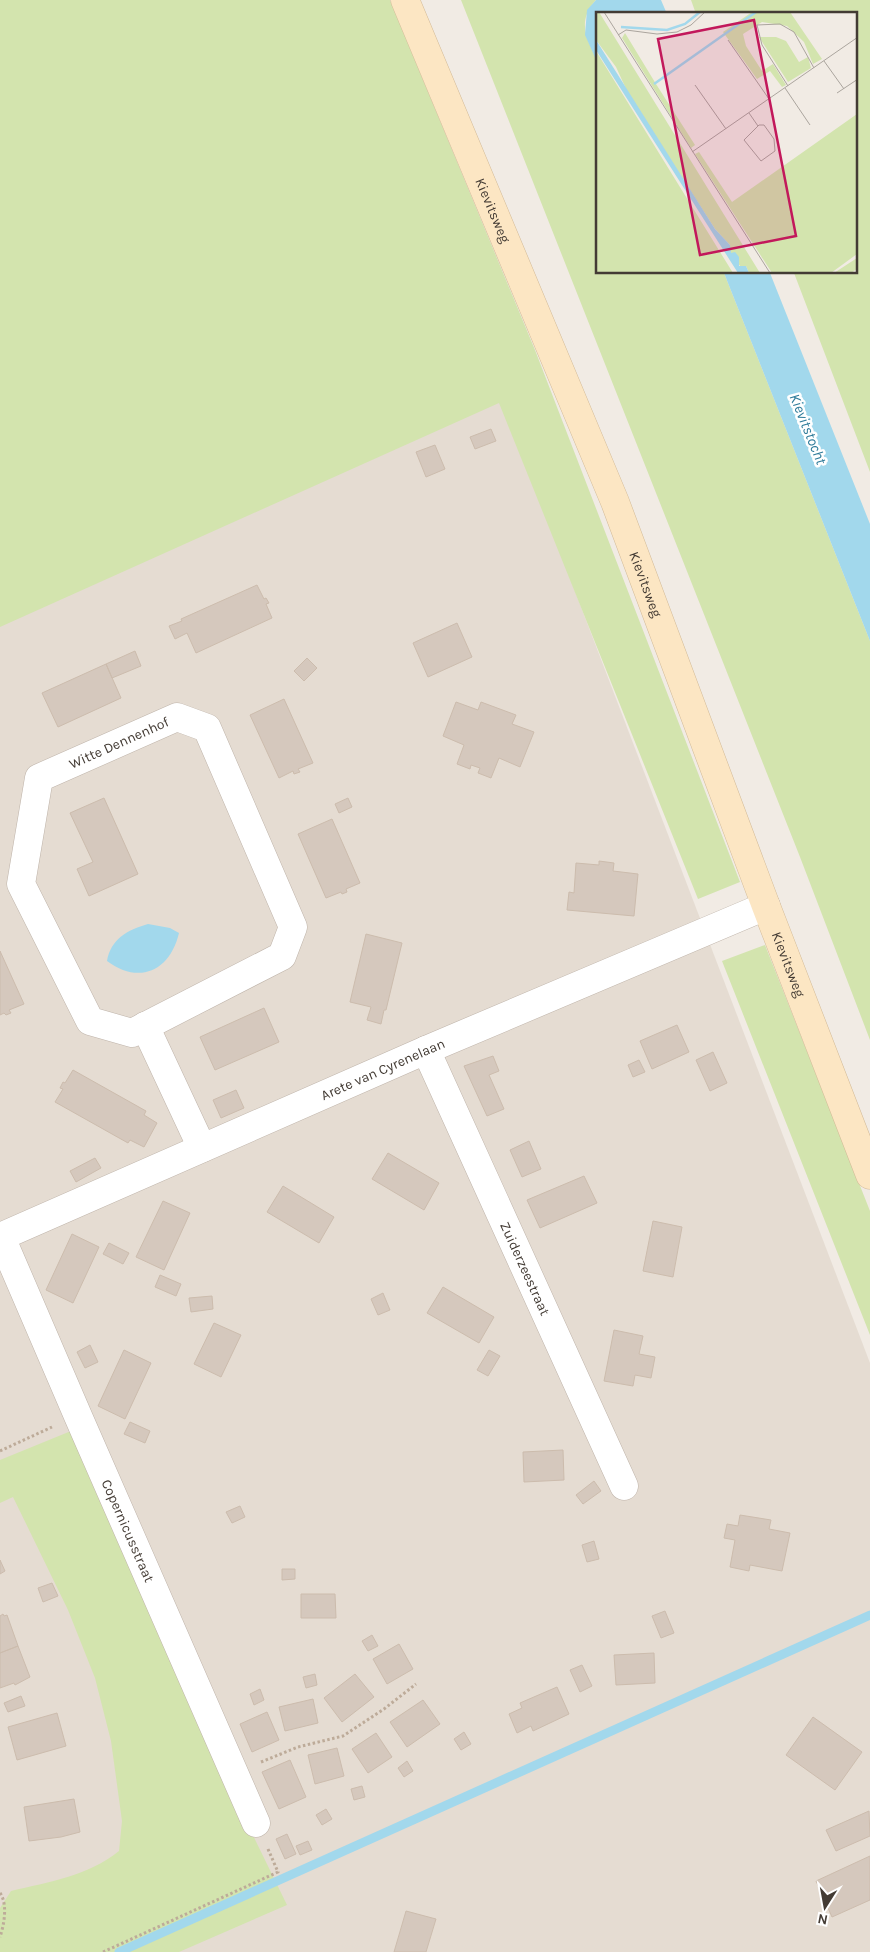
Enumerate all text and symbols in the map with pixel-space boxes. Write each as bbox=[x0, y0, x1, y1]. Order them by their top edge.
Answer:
inset map bbox=[596, 12, 858, 274]
street label: Kievitsweg bbox=[472, 175, 514, 246]
water label: Kievitstocht bbox=[786, 391, 831, 468]
street label: Kievitsweg bbox=[626, 549, 666, 620]
street label: Witte Dennenhof bbox=[66, 713, 172, 773]
street label: Kievitsweg bbox=[768, 929, 809, 1000]
street label: Arete van Cyrenelaan bbox=[318, 1035, 447, 1104]
street label: Zuiderzeestraat bbox=[497, 1219, 554, 1318]
street label: Copernicusstraat bbox=[98, 1476, 158, 1585]
north arrow bbox=[800, 1882, 850, 1932]
text: N bbox=[816, 1910, 829, 1929]

